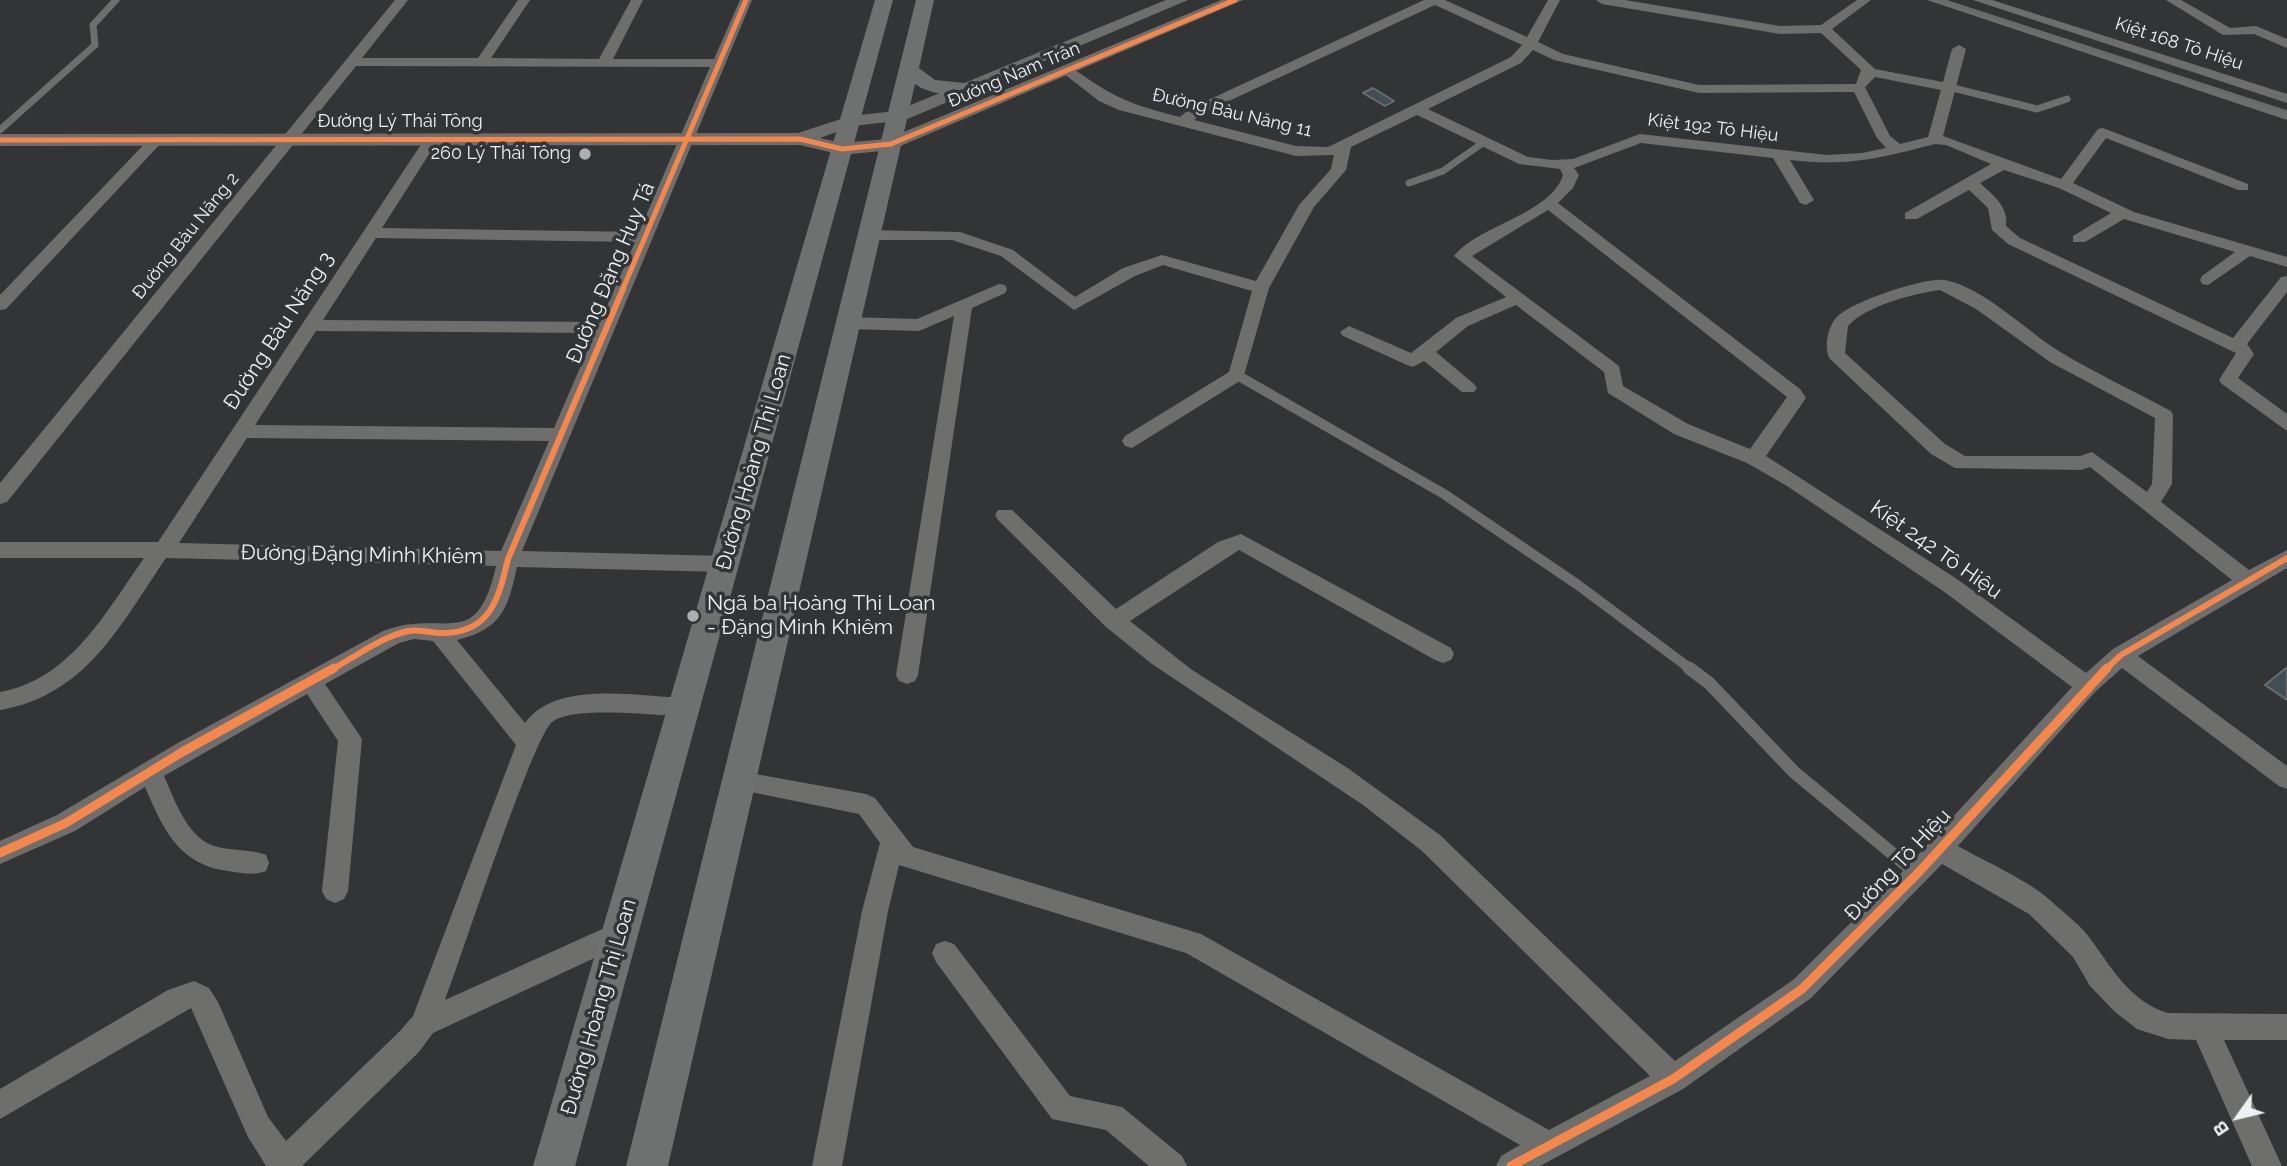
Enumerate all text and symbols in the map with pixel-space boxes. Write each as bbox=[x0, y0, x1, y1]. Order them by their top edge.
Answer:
street label: Kiệt 168 Tô Hiệu bbox=[2112, 13, 2246, 75]
street label: Đường Nam Trân bbox=[945, 37, 1083, 113]
street label: Đường Bàu Năng 11 bbox=[1150, 84, 1314, 142]
street label: Kiệt 192 Tô Hiệu bbox=[1646, 109, 1780, 147]
street label: Đường Lý Thái Tông bbox=[317, 111, 483, 133]
place label: 260 Lý Thái Tông bbox=[431, 143, 571, 165]
marker: 260 Lý Thái Tông bbox=[577, 146, 593, 162]
street label: Đường Bàu Năng 2 bbox=[128, 168, 244, 304]
street label: Đường Đặng Huy Tá bbox=[561, 179, 661, 367]
street label: Đường Bàu Năng 3 bbox=[219, 247, 339, 415]
street label: Đường Hoàng Thị Loan bbox=[711, 351, 797, 573]
street label: Kiệt 242 Tô Hiệu bbox=[1865, 495, 2007, 605]
street label: Đường Đặng Minh Khiêm bbox=[240, 540, 484, 570]
place label: Ngã ba Hoàng Thị Loan - Đặng Minh Khiêm bbox=[707, 591, 936, 641]
marker: Ngã ba Hoàng Thị Loan - Đặng Minh Khiêm bbox=[685, 608, 701, 624]
street label: Đường Tô Hiệu bbox=[1840, 804, 1956, 926]
street label: Đường Hoàng Thị Loan bbox=[556, 896, 642, 1118]
north arrow bbox=[2203, 1082, 2273, 1152]
text: B bbox=[2208, 1117, 2233, 1140]

